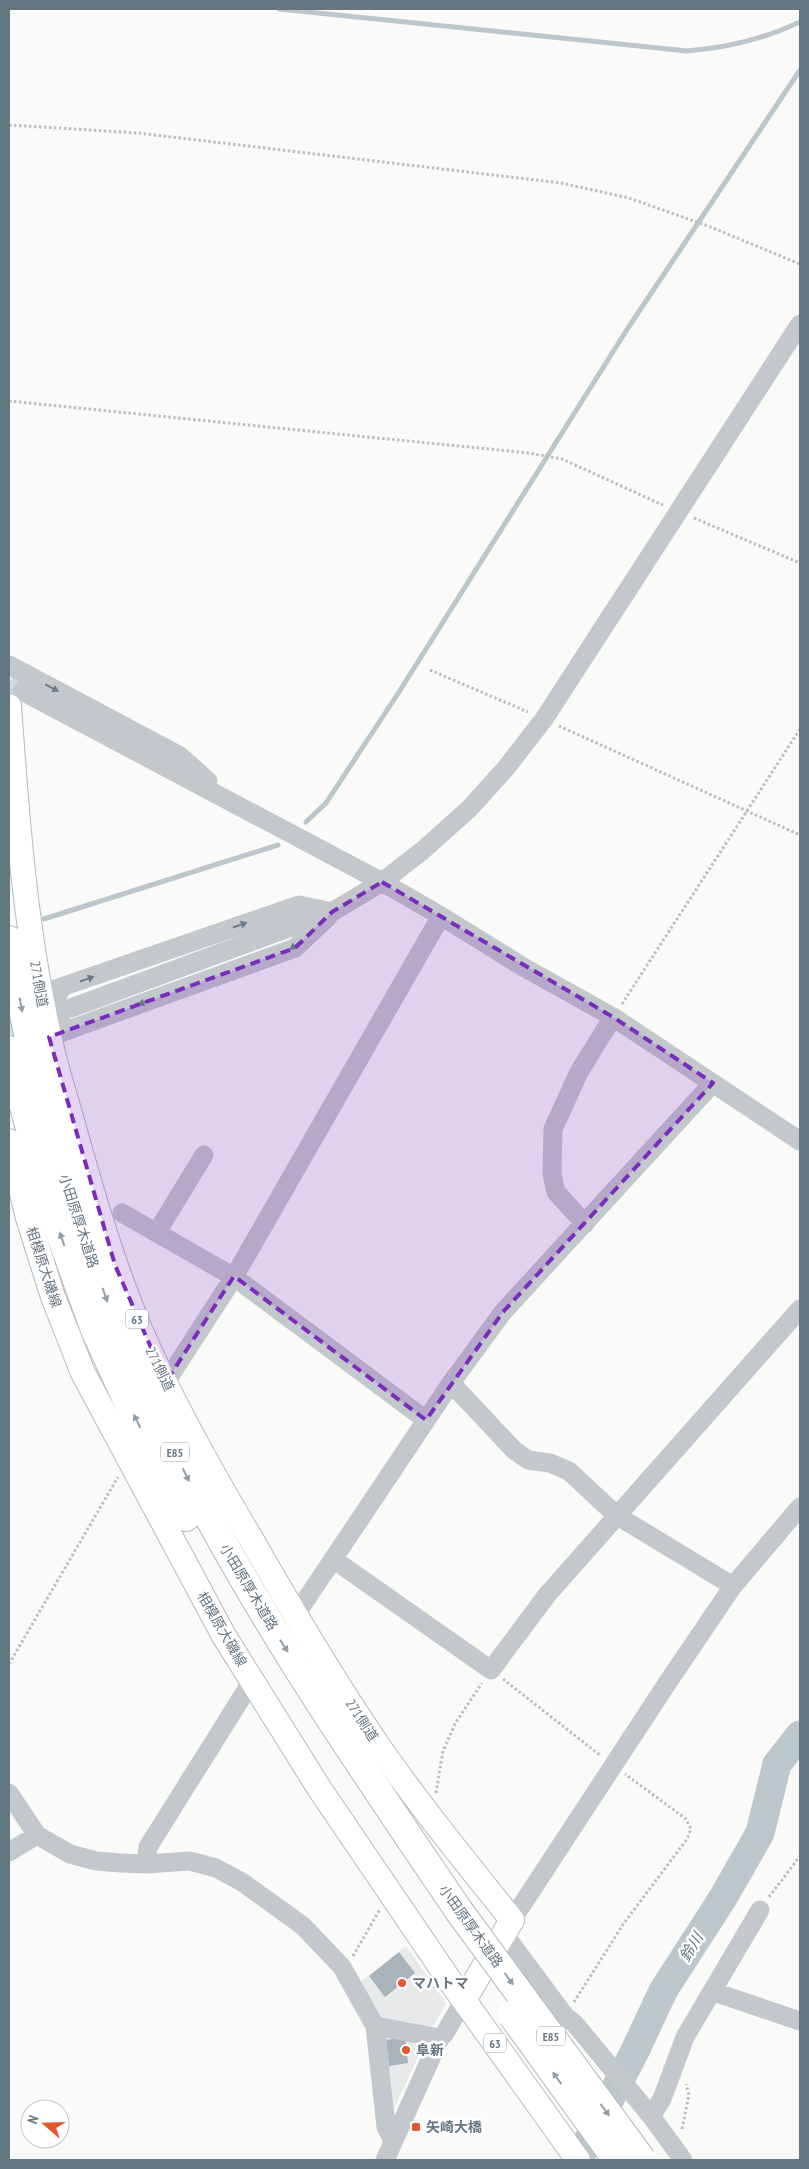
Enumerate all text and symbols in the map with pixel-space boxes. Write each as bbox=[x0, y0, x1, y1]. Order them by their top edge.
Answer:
one-way arrow bbox=[45, 684, 59, 692]
one-way arrow bbox=[233, 921, 248, 928]
one-way arrow bbox=[289, 940, 303, 950]
street label: 271側道 bbox=[26, 959, 52, 1009]
one-way arrow bbox=[80, 975, 95, 983]
one-way arrow bbox=[18, 997, 26, 1013]
one-way arrow bbox=[137, 999, 152, 1006]
street label: 小田原厚木道路 bbox=[55, 1172, 103, 1270]
street label: 相模原大磯線 bbox=[22, 1224, 66, 1310]
one-way arrow bbox=[58, 1231, 66, 1246]
one-way arrow bbox=[101, 1288, 109, 1303]
road number: 63 bbox=[126, 1310, 148, 1328]
street label: 271側道 bbox=[142, 1344, 178, 1394]
one-way arrow bbox=[133, 1414, 141, 1429]
road number: E85 bbox=[161, 1442, 189, 1461]
one-way arrow bbox=[182, 1468, 190, 1482]
street label: 小田原厚木道路 bbox=[216, 1540, 282, 1634]
street label: 相模原大磯線 bbox=[193, 1588, 251, 1670]
one-way arrow bbox=[279, 1639, 289, 1653]
street label: 271側道 bbox=[342, 1695, 382, 1745]
street label: 小田原厚木道路 bbox=[435, 1881, 507, 1971]
water label: 鈴川 bbox=[675, 1928, 708, 1965]
one-way arrow bbox=[504, 1972, 514, 1986]
place label: マハトマ bbox=[412, 1974, 468, 1992]
marker: マハトマ bbox=[396, 1977, 408, 1989]
road number: E85 bbox=[537, 2026, 565, 2045]
road number: 63 bbox=[484, 2034, 506, 2052]
place label: 阜新 bbox=[416, 2041, 444, 2059]
marker: 阜新 bbox=[400, 2044, 412, 2056]
one-way arrow bbox=[552, 2071, 562, 2085]
north arrow bbox=[20, 2099, 70, 2149]
one-way arrow bbox=[600, 2103, 610, 2117]
text: N bbox=[23, 2113, 43, 2126]
place label: 矢崎大橋 bbox=[426, 2118, 482, 2136]
marker: 矢崎大橋 bbox=[410, 2121, 422, 2133]

